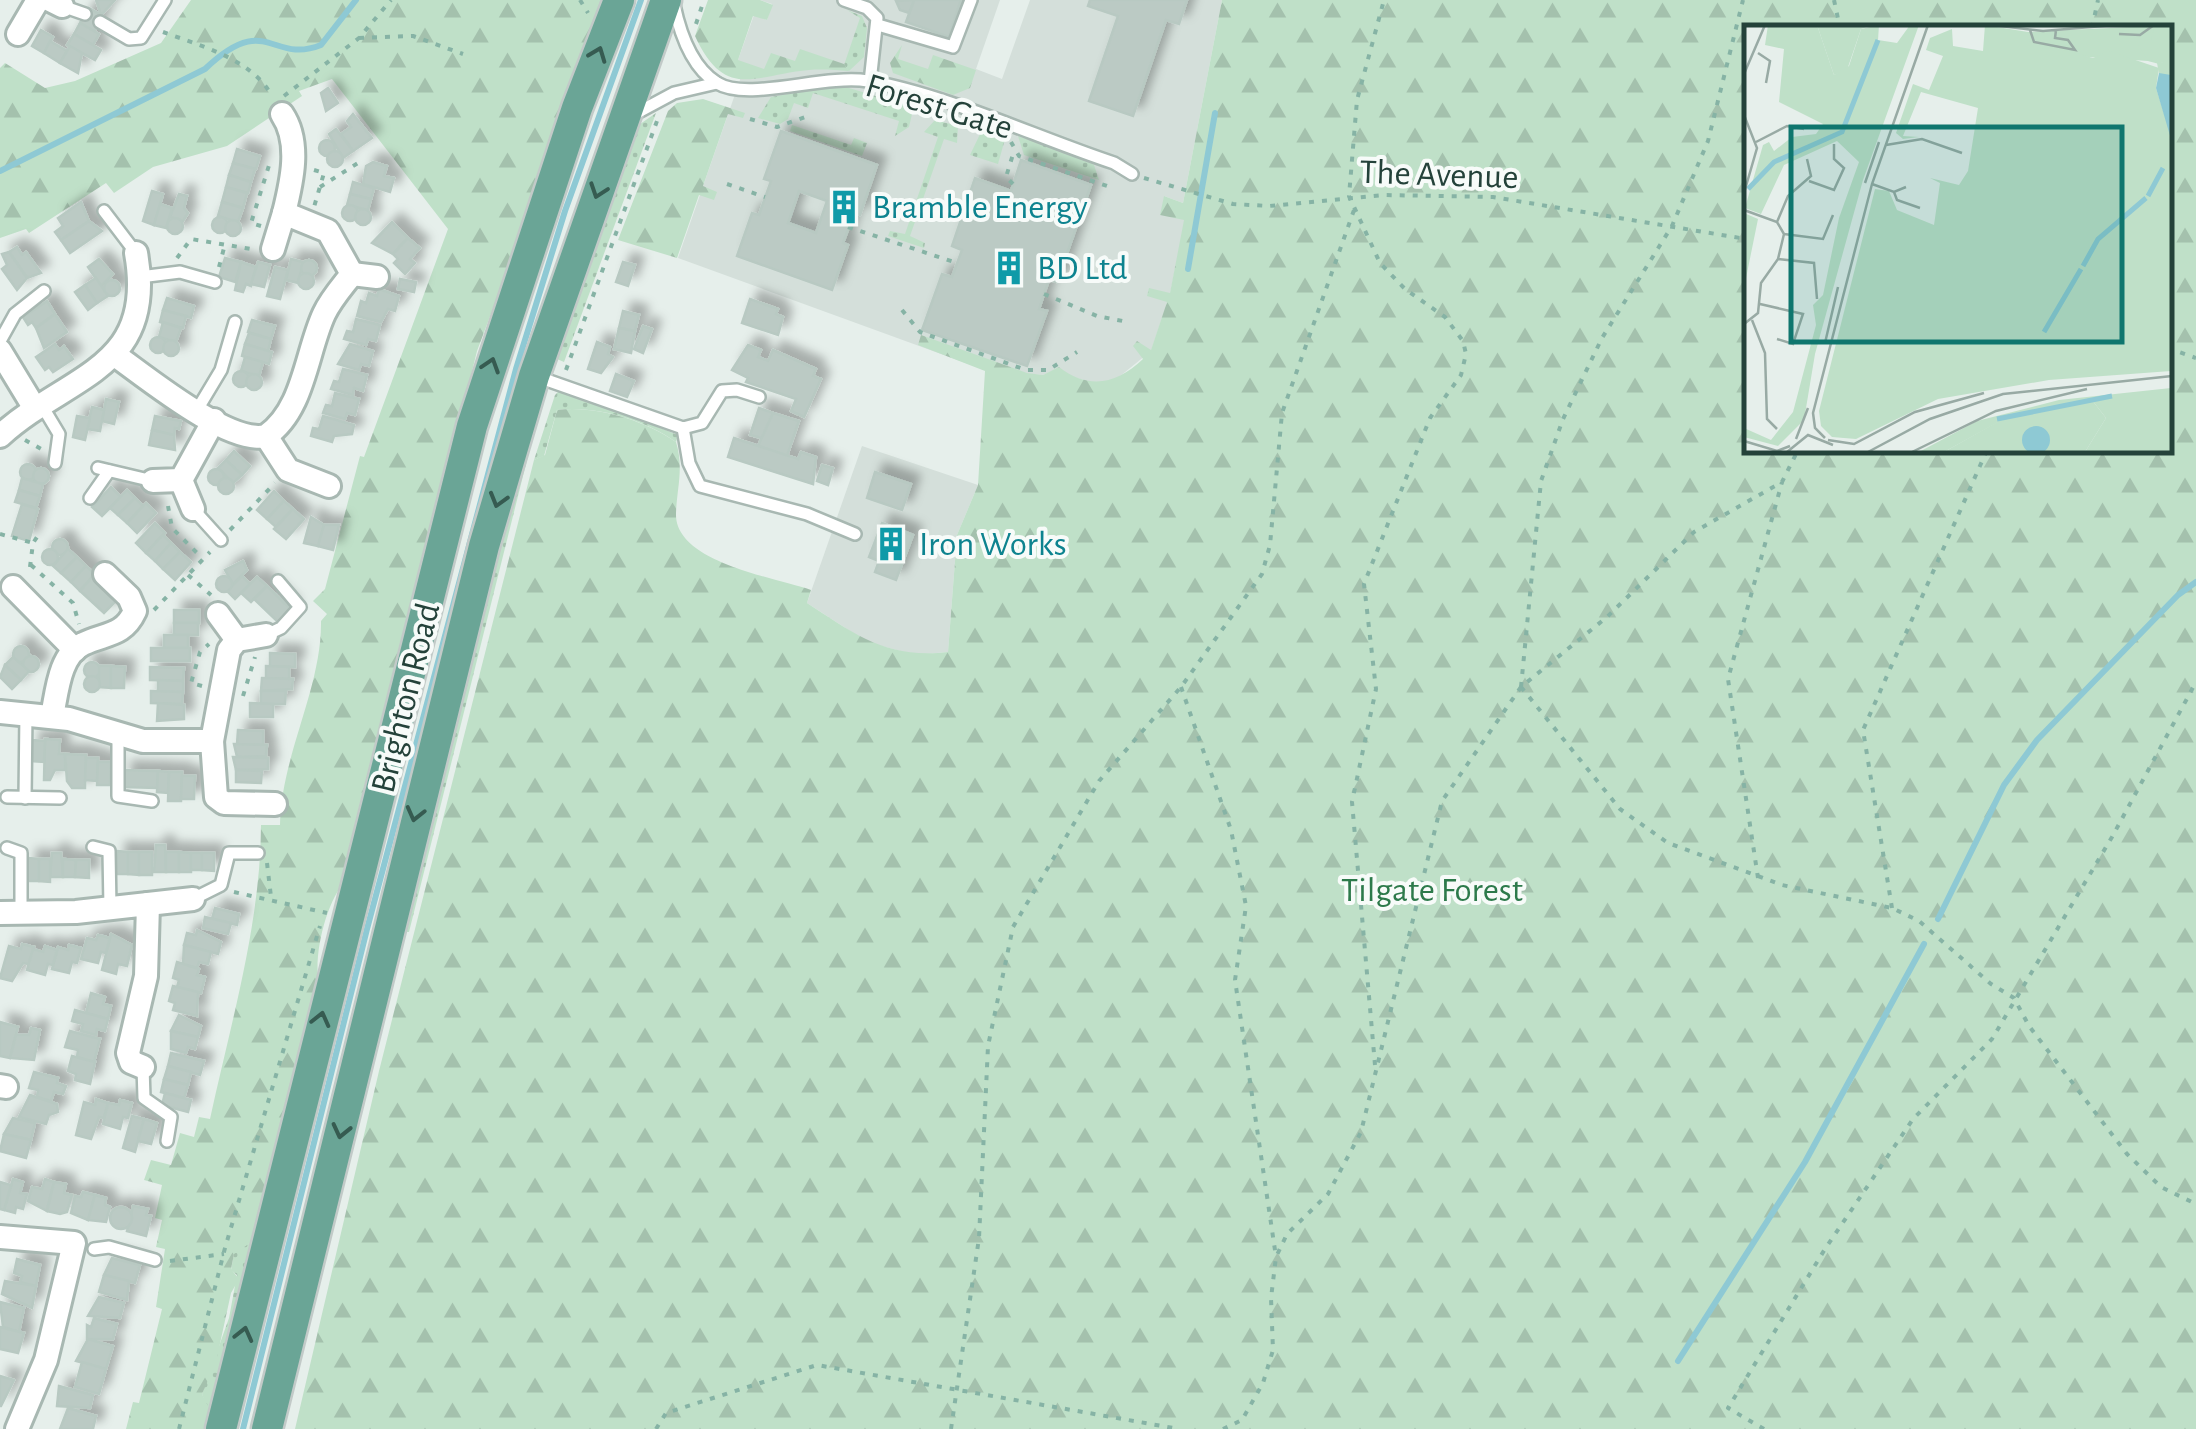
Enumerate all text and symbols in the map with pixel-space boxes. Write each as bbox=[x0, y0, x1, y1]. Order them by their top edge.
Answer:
inset map bbox=[1744, 25, 2171, 452]
one-way arrow bbox=[586, 47, 607, 64]
street label: Forest Gate bbox=[861, 68, 1017, 146]
street label: The Avenue bbox=[1359, 155, 1519, 195]
one-way arrow bbox=[590, 182, 610, 199]
building icon: Bramble Energy bbox=[825, 188, 863, 226]
place label: Bramble Energy bbox=[872, 190, 1088, 225]
building icon: BD Ltd bbox=[990, 249, 1028, 287]
place label: BD Ltd bbox=[1037, 251, 1128, 286]
one-way arrow bbox=[479, 358, 500, 375]
one-way arrow bbox=[489, 491, 510, 508]
building icon: Iron Works bbox=[872, 525, 910, 563]
place label: Iron Works bbox=[919, 527, 1067, 562]
street label: Brighton Road bbox=[366, 599, 446, 797]
one-way arrow bbox=[406, 805, 427, 822]
park label: Tilgate Forest bbox=[1341, 873, 1523, 908]
one-way arrow bbox=[310, 1011, 331, 1028]
one-way arrow bbox=[332, 1122, 353, 1139]
one-way arrow bbox=[232, 1326, 253, 1343]

